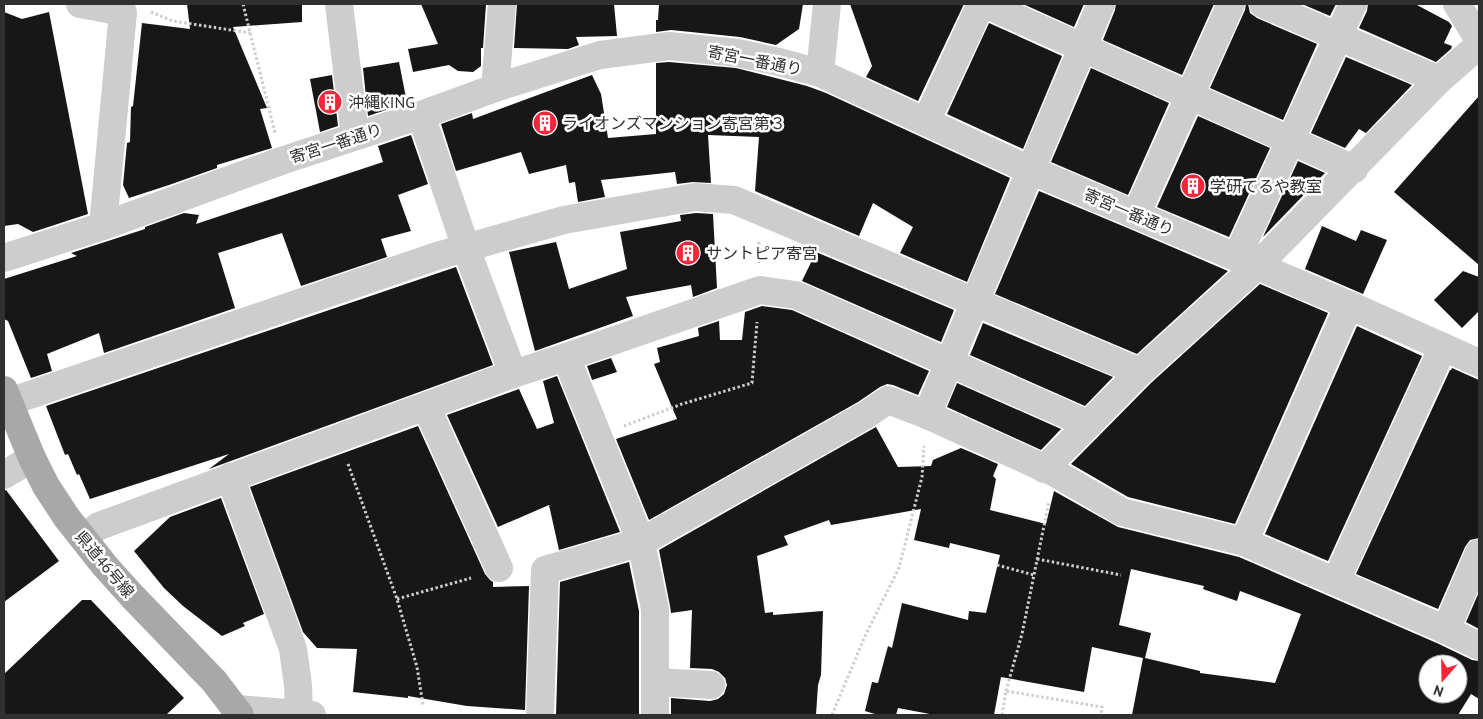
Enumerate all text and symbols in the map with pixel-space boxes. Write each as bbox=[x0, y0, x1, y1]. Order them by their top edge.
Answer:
street label: 寄宮一番通り bbox=[706, 41, 804, 79]
building icon: 沖縄KING bbox=[317, 89, 343, 115]
place label: 沖縄KING bbox=[348, 92, 415, 112]
building icon: ライオンズマンション寄宮第３ bbox=[532, 110, 558, 136]
place label: ライオンズマンション寄宮第３ bbox=[562, 113, 786, 133]
street label: 寄宮一番通り bbox=[287, 119, 385, 167]
building icon: 学研てるや教室 bbox=[1180, 173, 1206, 199]
place label: 学研てるや教室 bbox=[1210, 176, 1322, 196]
street label: 寄宮一番通り bbox=[1081, 184, 1177, 240]
building icon: サントピア寄宮 bbox=[675, 240, 701, 266]
place label: サントピア寄宮 bbox=[706, 243, 818, 263]
street label: 県道46号線 bbox=[71, 526, 139, 602]
north arrow bbox=[1418, 654, 1468, 704]
text: N bbox=[1431, 681, 1446, 701]

